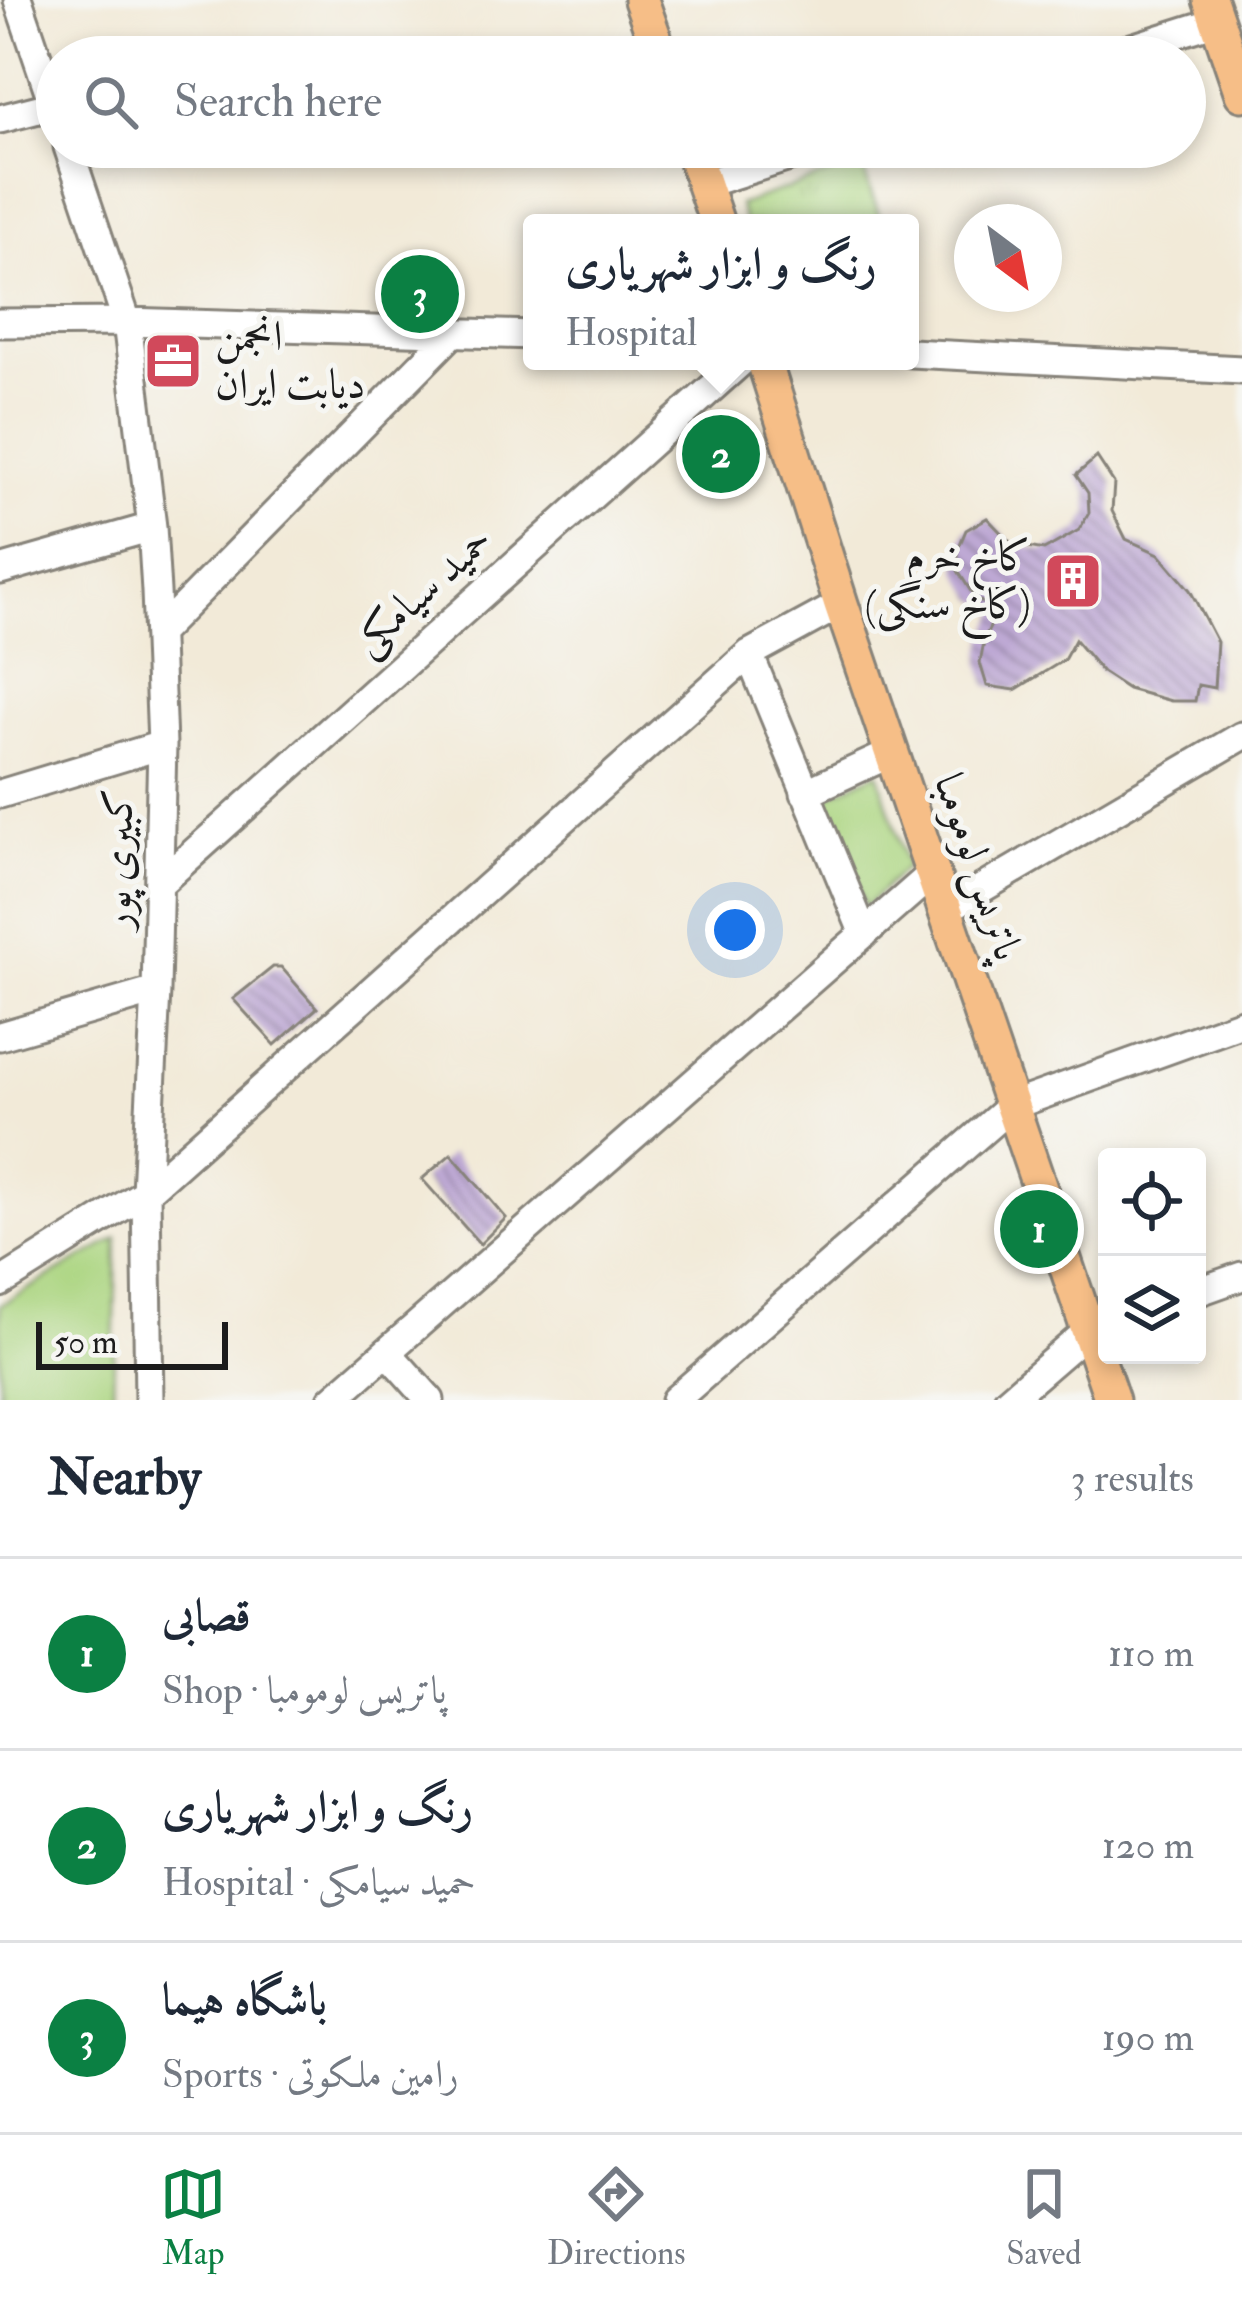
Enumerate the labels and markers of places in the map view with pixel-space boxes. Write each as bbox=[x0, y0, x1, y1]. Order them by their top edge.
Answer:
pin: 3 bbox=[381, 249, 459, 339]
place label: انجمن دیابت ایران bbox=[215, 311, 365, 411]
office icon: انجمن دیابت ایران bbox=[142, 330, 204, 392]
pin: 2 bbox=[682, 409, 760, 499]
place label: کاخ خرم (کاخ سنگی) bbox=[865, 531, 1031, 640]
building icon: کاخ خرم (کاخ سنگی) bbox=[1042, 550, 1104, 612]
pin: 1 bbox=[1000, 1184, 1078, 1274]

